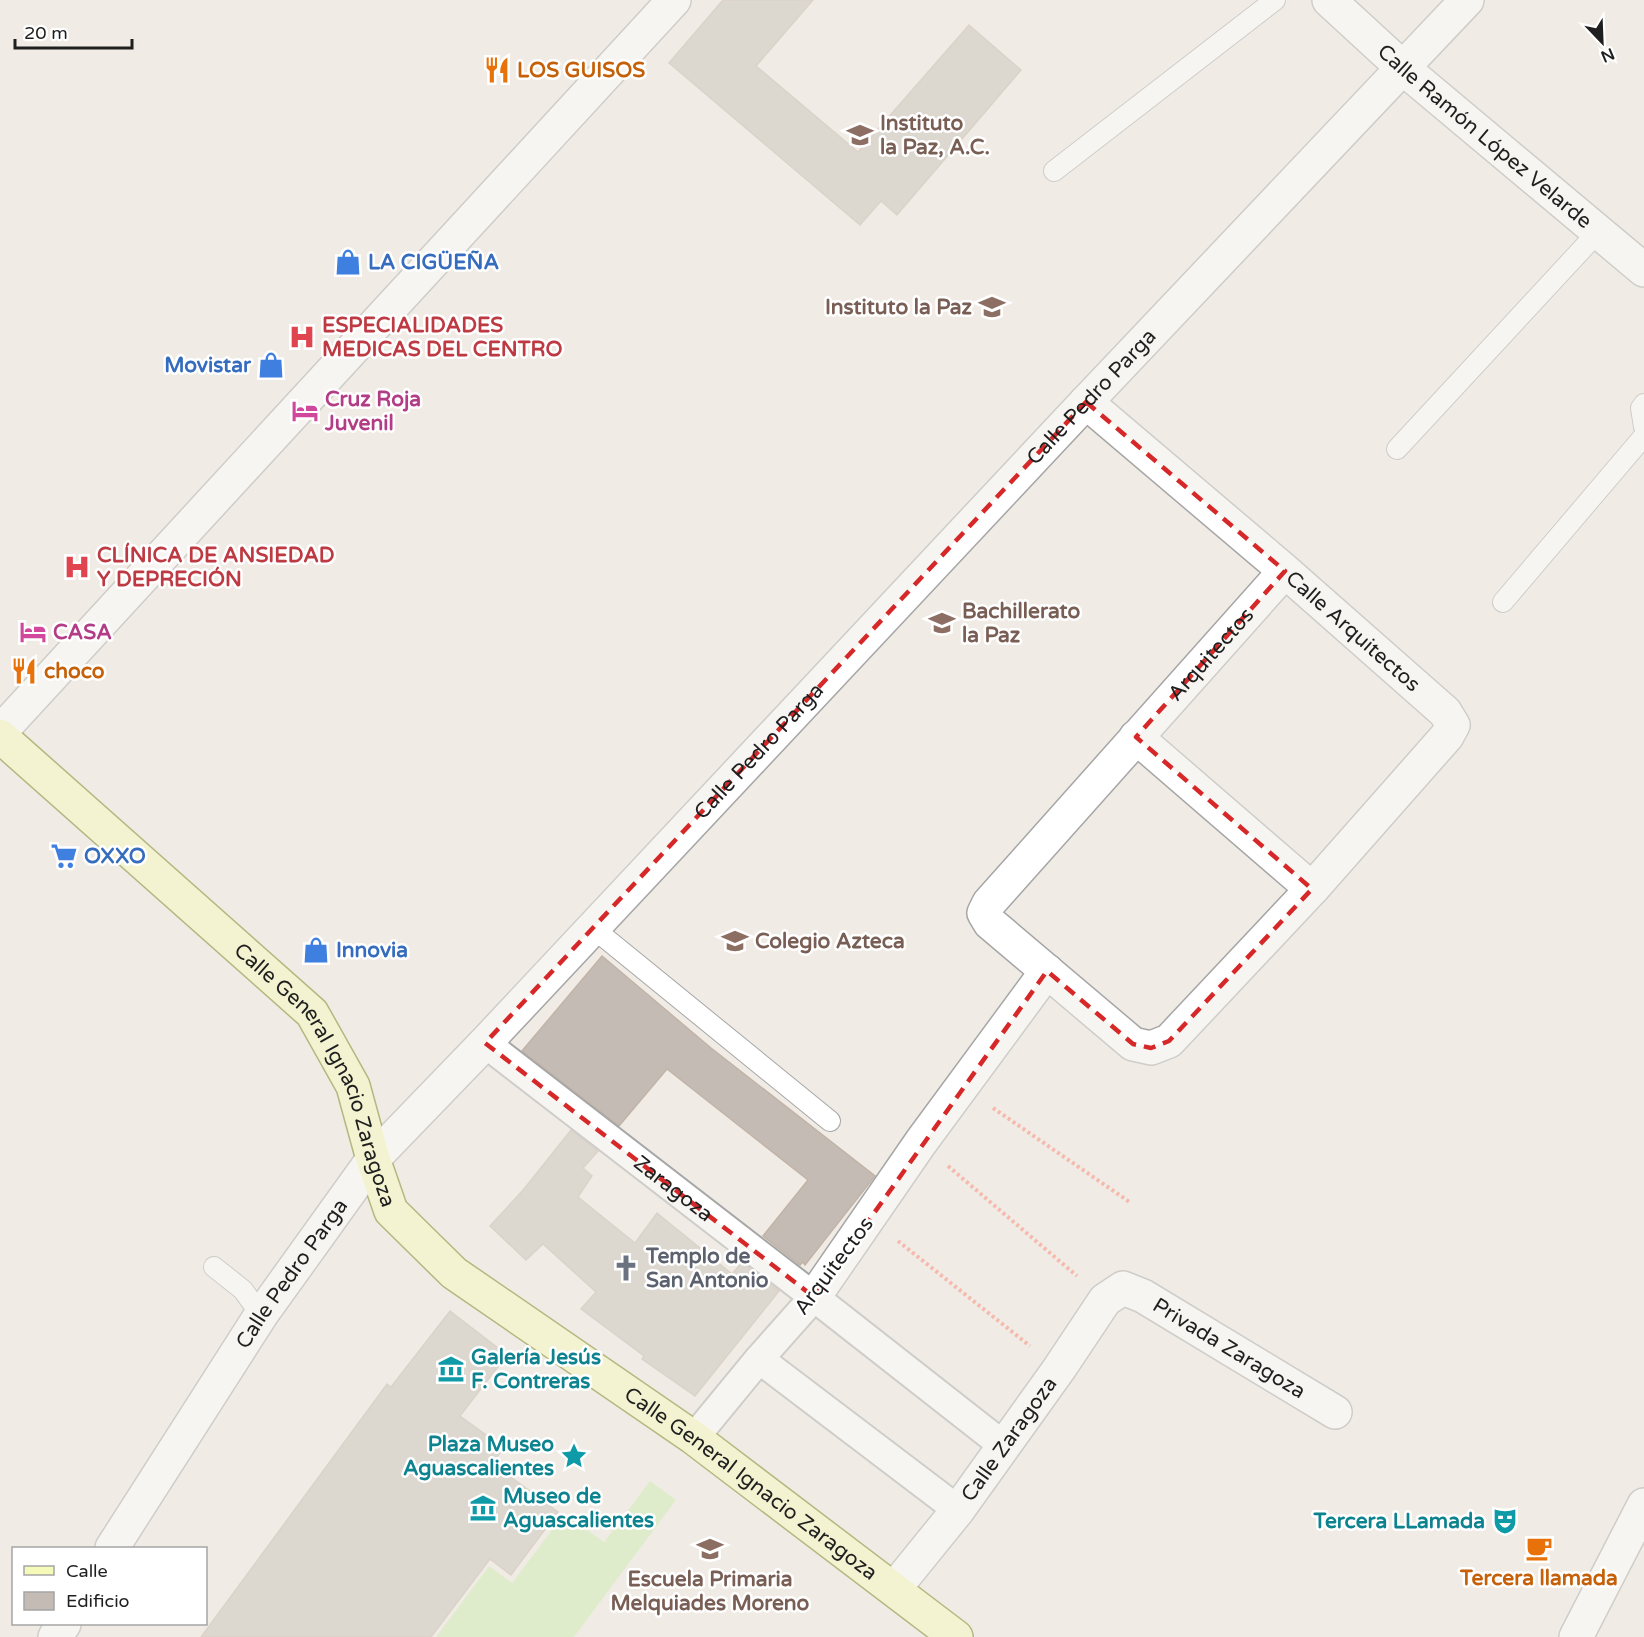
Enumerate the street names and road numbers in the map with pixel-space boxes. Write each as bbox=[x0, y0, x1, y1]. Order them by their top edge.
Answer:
street label: Calle Ramón López Velarde bbox=[1373, 39, 1597, 234]
street label: Calle Pedro Parga bbox=[1021, 324, 1161, 470]
street label: Calle Arquitectos bbox=[1281, 565, 1425, 697]
street label: Arquitectos bbox=[1163, 603, 1259, 706]
street label: Calle Pedro Parga bbox=[689, 678, 828, 824]
street label: Calle General Ignacio Zaragoza bbox=[229, 937, 401, 1210]
street label: Zaragoza bbox=[629, 1150, 718, 1227]
street label: Calle Pedro Parga bbox=[230, 1194, 353, 1353]
street label: Arquitectos bbox=[789, 1212, 879, 1320]
street label: Privada Zaragoza bbox=[1148, 1292, 1310, 1404]
street label: Calle Zaragoza bbox=[956, 1372, 1062, 1506]
street label: Calle General Ignacio Zaragoza bbox=[620, 1381, 882, 1585]

